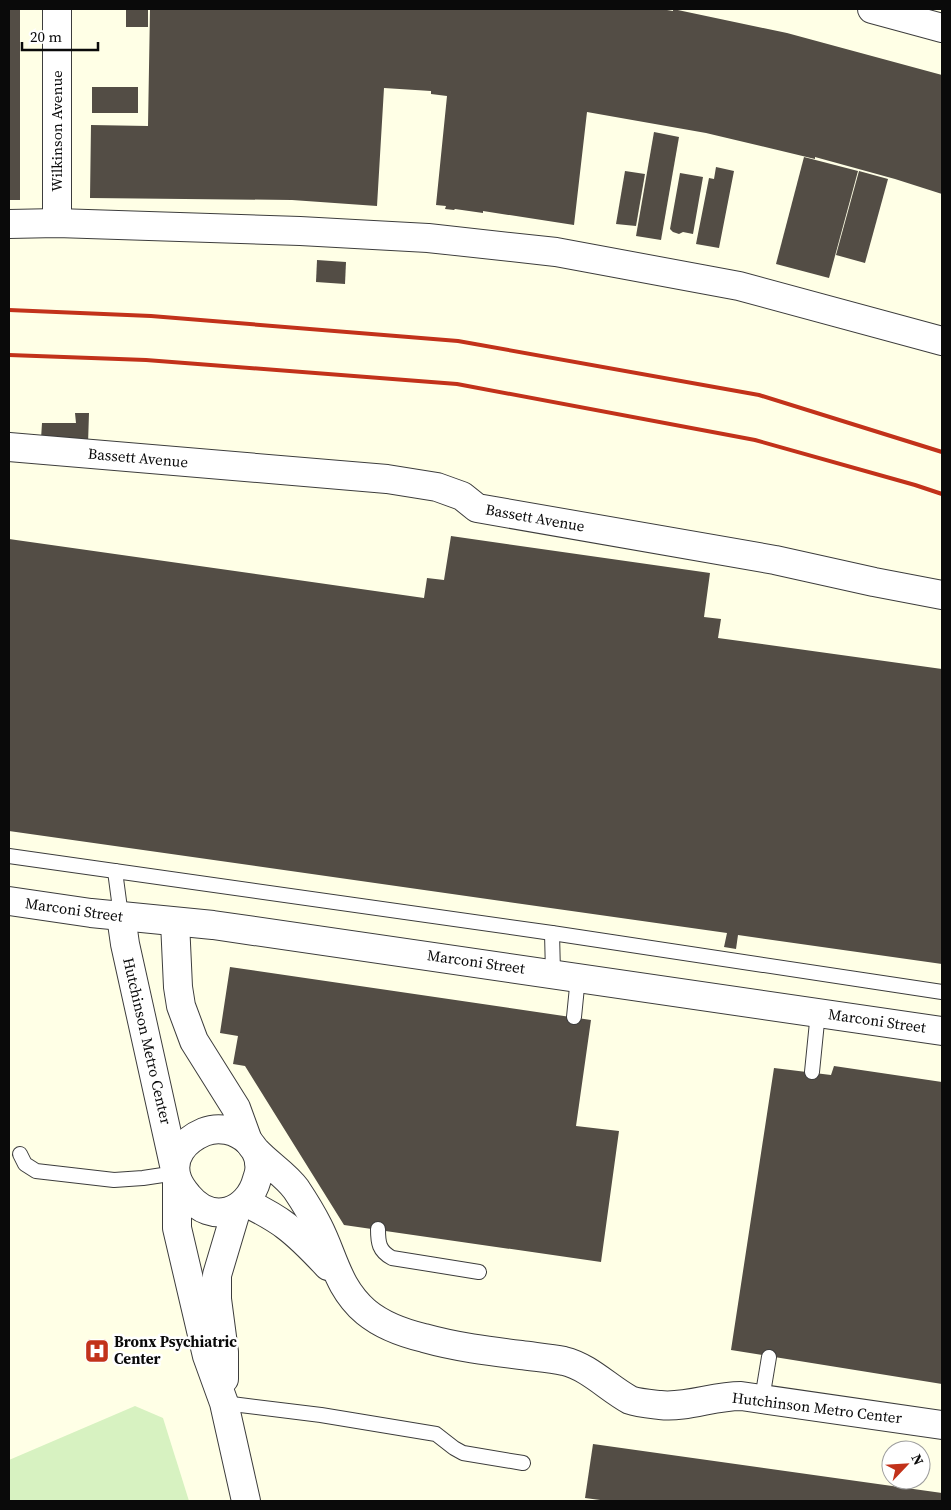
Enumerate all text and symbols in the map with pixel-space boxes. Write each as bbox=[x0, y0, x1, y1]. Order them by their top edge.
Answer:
scale bar bbox=[22, 20, 99, 52]
text: 20 m bbox=[30, 26, 62, 47]
street label: Wilkinson Avenue bbox=[46, 70, 67, 192]
street label: Bassett Avenue bbox=[87, 443, 189, 472]
street label: Bassett Avenue bbox=[484, 498, 587, 537]
street label: Marconi Street bbox=[24, 892, 124, 927]
street label: Marconi Street bbox=[426, 944, 526, 979]
street label: Hutchinson Metro Center bbox=[118, 955, 177, 1127]
street label: Marconi Street bbox=[827, 1003, 927, 1038]
place label: Bronx Psychiatric Center bbox=[114, 1331, 237, 1369]
hospital icon: Bronx Psychiatric Center bbox=[84, 1338, 110, 1364]
street label: Hutchinson Metro Center bbox=[731, 1387, 904, 1428]
north arrow bbox=[881, 1440, 931, 1490]
text: N bbox=[907, 1451, 929, 1468]

